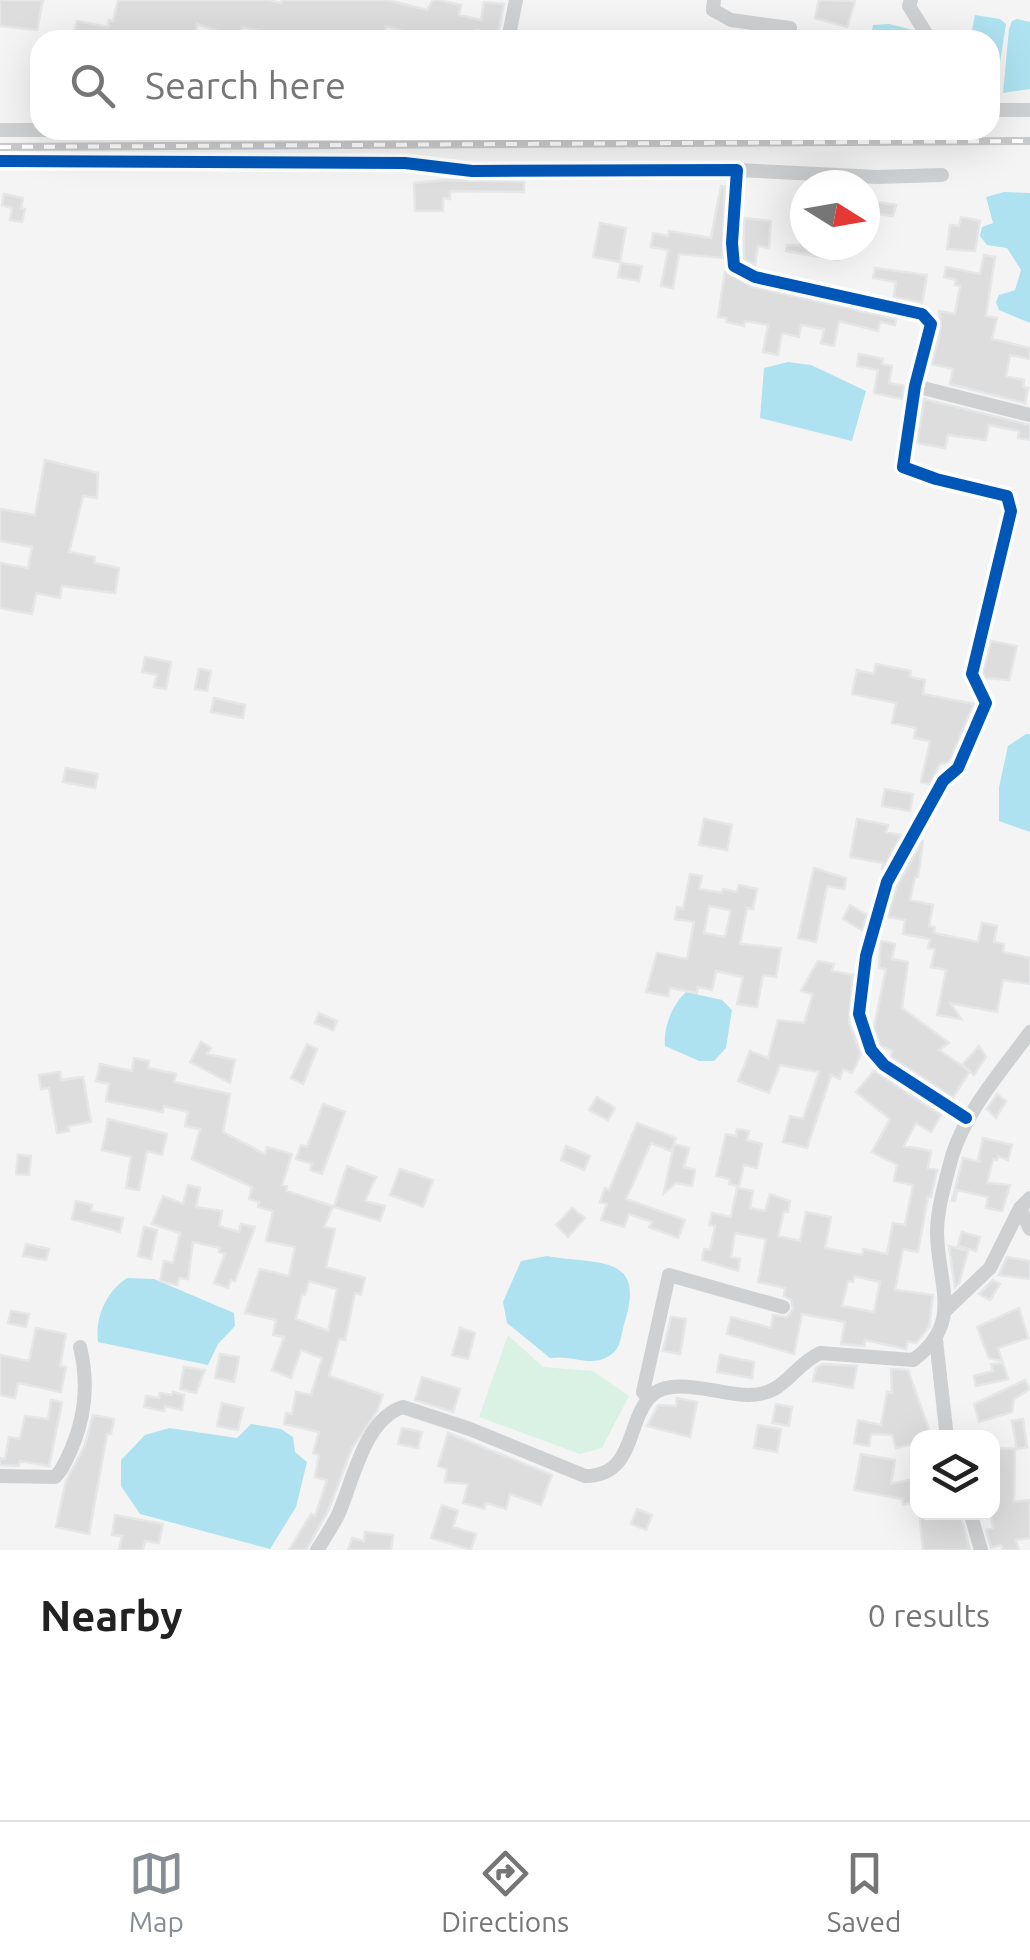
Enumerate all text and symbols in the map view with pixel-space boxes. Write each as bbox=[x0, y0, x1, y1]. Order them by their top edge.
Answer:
search box bbox=[30, 30, 1000, 140]
icon: search bbox=[65, 58, 120, 113]
text: Search here bbox=[145, 64, 346, 106]
north arrow bbox=[790, 170, 880, 260]
map controls bbox=[910, 1430, 1000, 1520]
button: layers bbox=[910, 1430, 1000, 1520]
text: Nearby bbox=[40, 1592, 183, 1639]
text: 0 results bbox=[868, 1597, 990, 1633]
tab: Map bbox=[129, 1846, 184, 1937]
tab: Directions bbox=[441, 1846, 569, 1937]
tab: Saved bbox=[827, 1846, 901, 1937]

